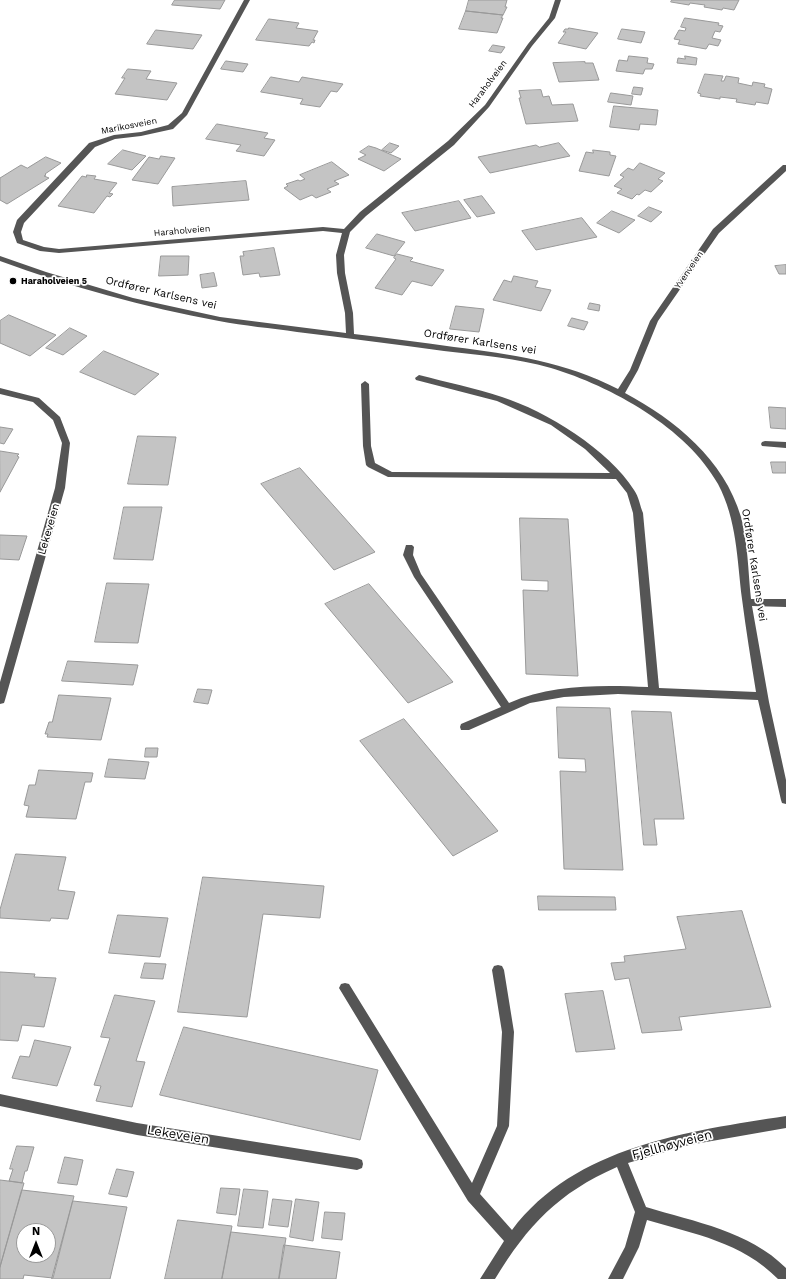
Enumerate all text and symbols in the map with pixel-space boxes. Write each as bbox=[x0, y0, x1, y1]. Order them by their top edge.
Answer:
street label: Haraholveien bbox=[467, 58, 509, 110]
street label: Marikosveien bbox=[100, 115, 158, 137]
street label: Haraholveien bbox=[153, 223, 211, 239]
street label: Yvenveien bbox=[672, 249, 706, 291]
street label: Ordfører Karlsens vei bbox=[104, 274, 218, 312]
marker: Haraholveien 5 bbox=[8, 276, 18, 286]
place label: Haraholveien 5 bbox=[21, 276, 87, 286]
street label: Ordfører Karlsens vei bbox=[423, 327, 537, 357]
street label: Lekeveien bbox=[35, 502, 63, 556]
street label: Ordfører Karlsens vei bbox=[739, 508, 769, 622]
street label: Lekeveien bbox=[146, 1122, 210, 1148]
street label: Fjellhøyveien bbox=[630, 1127, 714, 1163]
north arrow bbox=[16, 1223, 56, 1263]
text: N bbox=[32, 1225, 40, 1238]

